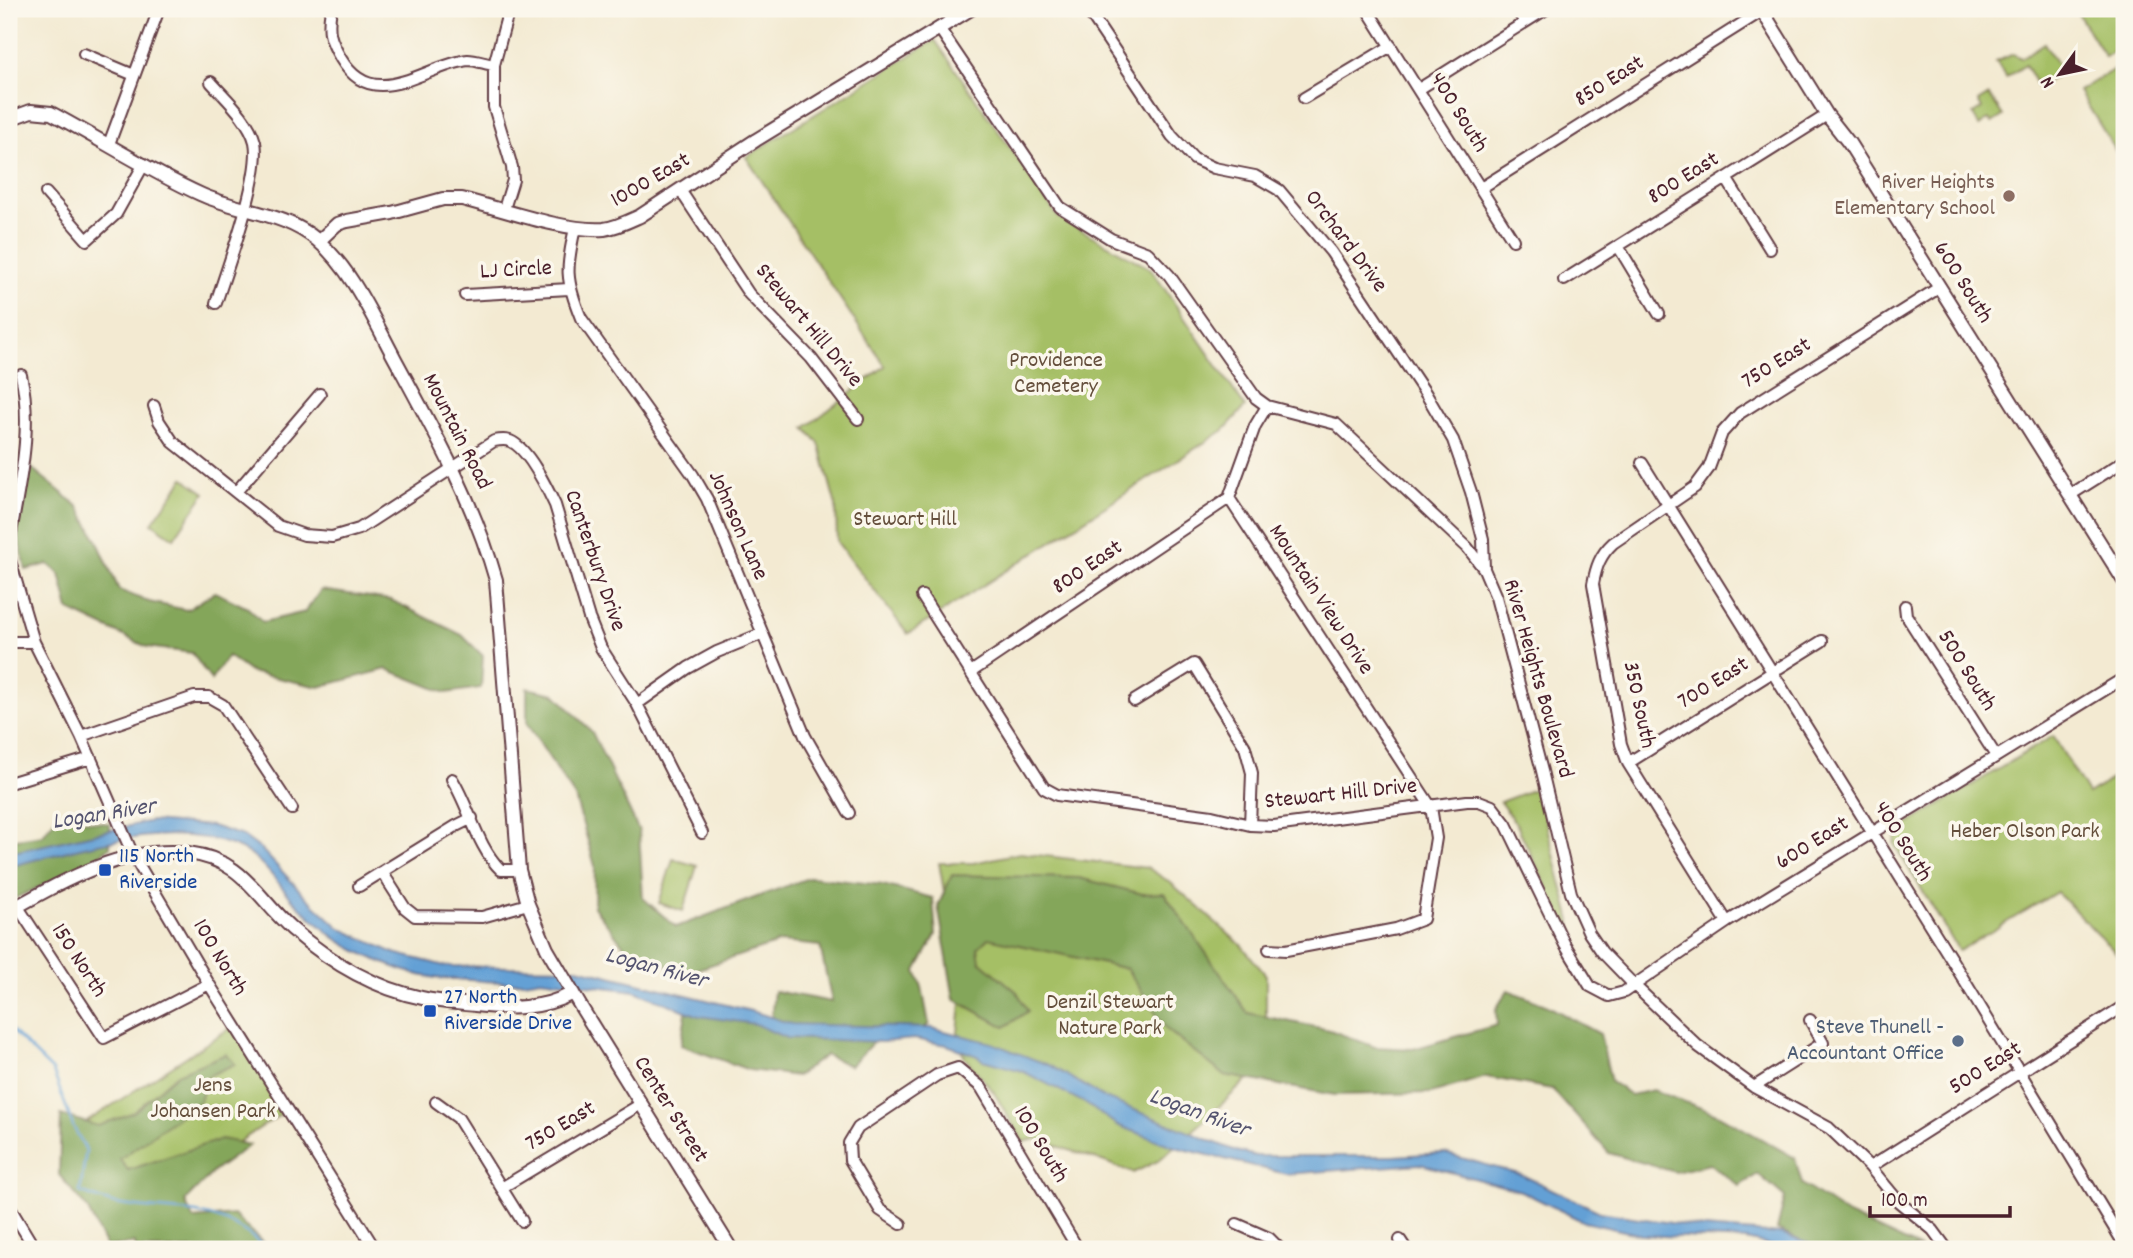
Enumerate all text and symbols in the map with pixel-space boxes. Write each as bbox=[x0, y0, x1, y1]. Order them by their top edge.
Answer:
north arrow bbox=[2024, 38, 2094, 108]
street label: 850 East bbox=[1569, 48, 1651, 116]
street label: 400 South bbox=[1420, 66, 1496, 160]
text: N bbox=[2035, 70, 2063, 93]
street label: 800 East bbox=[1642, 144, 1726, 214]
street label: 1000 East bbox=[605, 145, 697, 217]
place label: River Heights Elementary School bbox=[1834, 167, 1996, 226]
street label: Orchard Drive bbox=[1295, 184, 1395, 300]
marker: River Heights Elementary School bbox=[2001, 188, 2017, 204]
street label: 600 South bbox=[1924, 236, 2000, 330]
street label: LJ Circle bbox=[479, 253, 553, 289]
street label: Stewart Hill Drive bbox=[746, 257, 870, 395]
street label: 750 East bbox=[1736, 330, 1818, 398]
park label: Providence Cemetery bbox=[1009, 345, 1103, 404]
street label: Mountain Road bbox=[413, 368, 499, 496]
street label: Johnson Lane bbox=[698, 466, 776, 586]
street label: Canterbury Drive bbox=[554, 486, 634, 636]
park label: Stewart Hill bbox=[853, 504, 957, 537]
street label: Mountain View Drive bbox=[1259, 518, 1381, 682]
street label: 800 East bbox=[1046, 532, 1130, 604]
street label: River Heights Boulevard bbox=[1493, 576, 1581, 782]
street label: 500 South bbox=[1928, 624, 2004, 718]
street label: 700 East bbox=[1672, 649, 1756, 719]
street label: 350 South bbox=[1613, 659, 1663, 751]
street label: Stewart Hill Drive bbox=[1263, 771, 1419, 819]
water label: Logan River bbox=[50, 790, 161, 840]
street label: 400 South bbox=[1864, 795, 1940, 889]
street label: 600 East bbox=[1770, 809, 1856, 879]
park label: Heber Olson Park bbox=[1950, 816, 2100, 849]
place label: 115 North Riverside bbox=[119, 841, 197, 900]
marker: 115 North Riverside bbox=[97, 862, 113, 878]
street label: 100 North bbox=[183, 913, 255, 1003]
street label: 150 North bbox=[42, 917, 114, 1005]
water label: Logan River bbox=[601, 939, 714, 1000]
place label: 27 North Riverside Drive bbox=[444, 982, 572, 1041]
park label: Denzil Stewart Nature Park bbox=[1046, 987, 1174, 1046]
marker: 27 North Riverside Drive bbox=[422, 1003, 438, 1019]
place label: Steve Thunell - Accountant Office bbox=[1787, 1012, 1944, 1071]
marker: Steve Thunell - Accountant Office bbox=[1950, 1033, 1966, 1049]
street label: 500 East bbox=[1943, 1034, 2029, 1104]
street label: Center Street bbox=[624, 1050, 716, 1170]
park label: Jens Johansen Park bbox=[150, 1070, 276, 1129]
water label: Logan River bbox=[1144, 1080, 1257, 1149]
street label: 750 East bbox=[520, 1093, 602, 1161]
street label: 100 South bbox=[1004, 1100, 1076, 1190]
scale bar bbox=[1870, 1174, 2010, 1218]
text: 100 m bbox=[1881, 1187, 1928, 1217]

